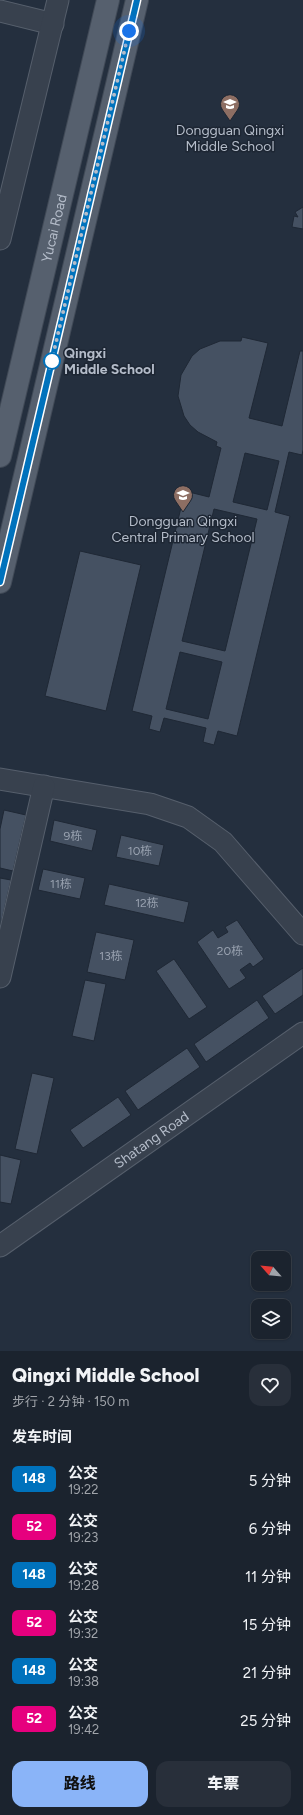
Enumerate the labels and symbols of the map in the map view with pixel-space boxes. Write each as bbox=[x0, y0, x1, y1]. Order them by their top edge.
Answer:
your location bbox=[119, 21, 139, 41]
school or university icon: Dongguan Qingxi Middle School bbox=[219, 93, 241, 121]
place label: Dongguan Qingxi Middle School bbox=[176, 122, 284, 155]
street label: Yucai Road bbox=[38, 193, 71, 264]
place label: Qingxi Middle School bbox=[64, 345, 155, 378]
marker: Qingxi Middle School bbox=[43, 352, 61, 370]
school or university icon: Dongguan Qingxi Central Primary School bbox=[172, 484, 194, 512]
place label: Dongguan Qingxi Central Primary School bbox=[111, 513, 255, 546]
house number: 9栋 bbox=[64, 829, 82, 843]
house number: 10栋 bbox=[128, 844, 152, 858]
house number: 11栋 bbox=[50, 877, 72, 891]
house number: 12栋 bbox=[135, 896, 159, 910]
house number: 20栋 bbox=[217, 944, 243, 958]
house number: 13栋 bbox=[99, 949, 123, 963]
street label: Shatang Road bbox=[111, 1108, 192, 1172]
north arrow bbox=[251, 1251, 291, 1291]

